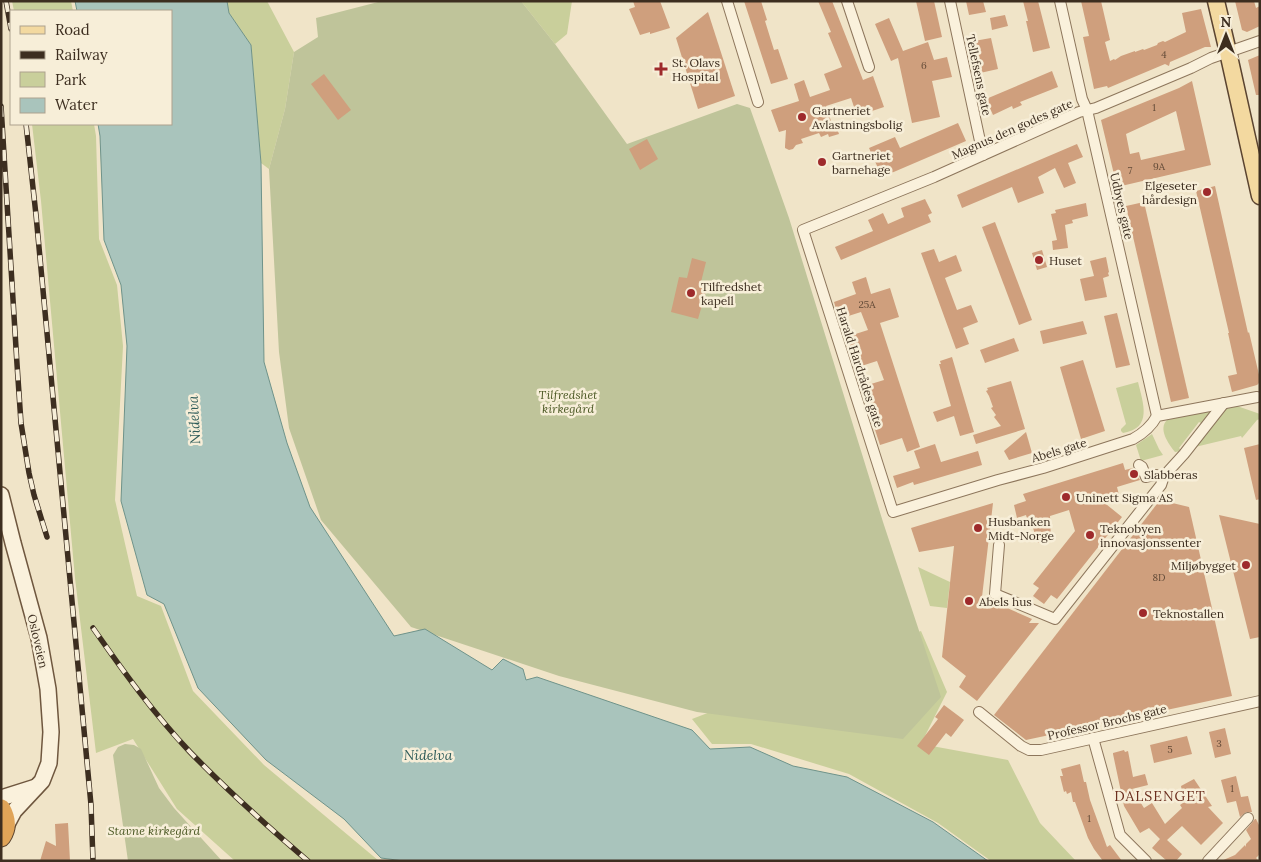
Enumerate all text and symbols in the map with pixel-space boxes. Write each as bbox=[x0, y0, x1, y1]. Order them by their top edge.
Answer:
legend bbox=[10, 10, 172, 125]
north arrow bbox=[1201, 10, 1251, 60]
text: N bbox=[1221, 13, 1232, 31]
text: Road bbox=[55, 20, 90, 39]
street label: Tellefsens gate bbox=[963, 33, 995, 117]
text: Railway bbox=[55, 45, 108, 64]
house number: 4 bbox=[1161, 48, 1167, 61]
place label: St. Olavs Hospital bbox=[672, 55, 720, 84]
house number: 6 bbox=[921, 59, 927, 72]
marker: St. Olavs Hospital bbox=[654, 62, 668, 76]
text: Park bbox=[55, 70, 86, 89]
text: Water bbox=[55, 95, 98, 114]
street label: Magnus den godes gate bbox=[949, 95, 1075, 162]
house number: 1 bbox=[1152, 101, 1156, 114]
place label: Gartneriet Avlastningsbolig bbox=[811, 103, 903, 132]
marker: Gartneriet Avlastningsbolig bbox=[796, 111, 808, 123]
place label: Gartneriet barnehage bbox=[832, 148, 891, 177]
marker: Gartneriet barnehage bbox=[816, 156, 828, 168]
house number: 9A bbox=[1153, 160, 1166, 173]
house number: 7 bbox=[1128, 164, 1133, 177]
street label: Udbyes gate bbox=[1107, 171, 1137, 241]
place label: Elgeseter hårdesign bbox=[1142, 178, 1198, 207]
marker: Elgeseter hårdesign bbox=[1201, 186, 1213, 198]
place label: Huset bbox=[1049, 253, 1082, 268]
marker: Huset bbox=[1033, 254, 1045, 266]
place label: Tilfredshet kapell bbox=[701, 279, 762, 308]
marker: Tilfredshet kapell bbox=[685, 287, 697, 299]
house number: 25A bbox=[858, 298, 876, 311]
street label: Harald Hardrådes gate bbox=[833, 305, 887, 430]
park label: Tilfredshet kirkegård bbox=[539, 387, 598, 416]
water label: Nidelva bbox=[184, 395, 204, 445]
street label: Abels gate bbox=[1029, 434, 1089, 466]
place label: Slabberas bbox=[1144, 467, 1198, 482]
marker: Slabberas bbox=[1128, 468, 1140, 480]
place label: Uninett Sigma AS bbox=[1076, 490, 1173, 505]
marker: Uninett Sigma AS bbox=[1060, 491, 1072, 503]
place label: Husbanken Midt-Norge bbox=[988, 514, 1055, 543]
place label: Teknobyen innovasjonssenter bbox=[1100, 521, 1202, 550]
marker: Husbanken Midt-Norge bbox=[972, 522, 984, 534]
marker: Teknobyen innovasjonssenter bbox=[1084, 529, 1096, 541]
place label: Miljøbygget bbox=[1171, 558, 1236, 573]
marker: Miljøbygget bbox=[1240, 559, 1252, 571]
house number: 8D bbox=[1152, 571, 1166, 584]
place label: Abels hus bbox=[978, 594, 1032, 609]
marker: Abels hus bbox=[963, 595, 975, 607]
place label: Teknostallen bbox=[1153, 606, 1224, 621]
marker: Teknostallen bbox=[1137, 607, 1149, 619]
street label: Osloveien bbox=[25, 613, 51, 669]
street label: Professor Brochs gate bbox=[1046, 701, 1169, 743]
house number: 3 bbox=[1216, 737, 1222, 750]
house number: 5 bbox=[1167, 743, 1173, 756]
water label: Nidelva bbox=[404, 746, 453, 764]
house number: 1 bbox=[1230, 782, 1234, 795]
district label: DALSENGET bbox=[1114, 787, 1206, 805]
house number: 1 bbox=[1087, 812, 1091, 825]
park label: Stavne kirkegård bbox=[108, 823, 201, 838]

